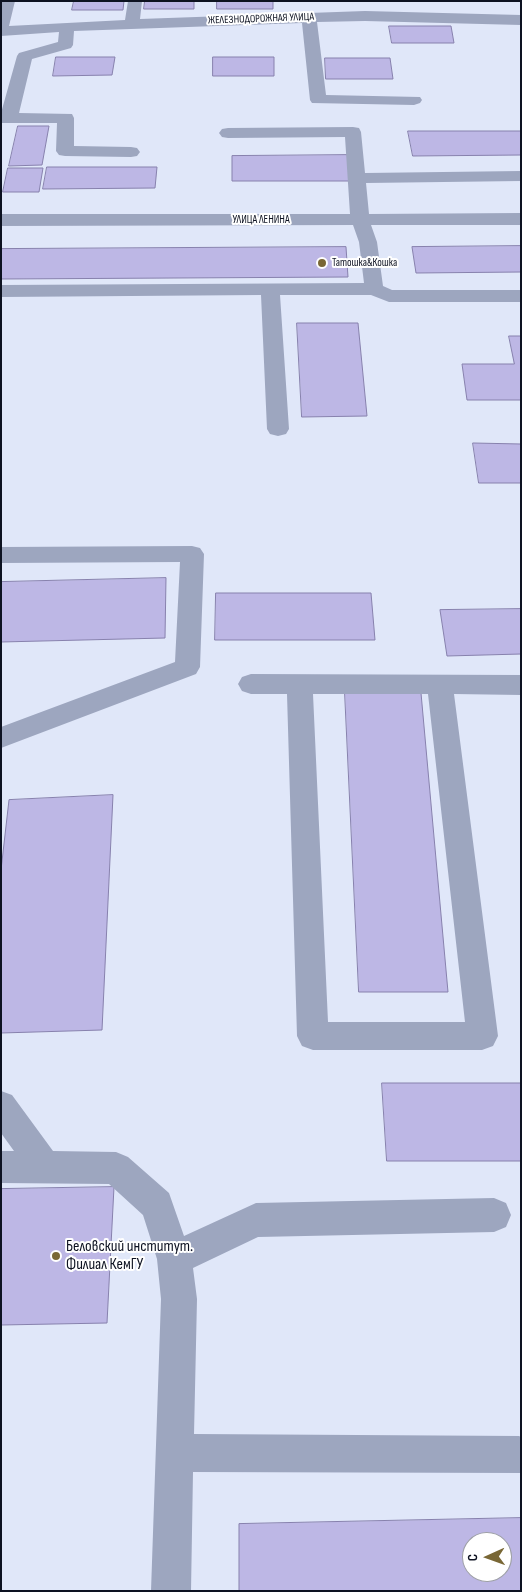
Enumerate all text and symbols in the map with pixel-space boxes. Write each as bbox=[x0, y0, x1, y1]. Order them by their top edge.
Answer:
street label: ЖЕЛЕЗНОДОРОЖНАЯ УЛИЦА bbox=[208, 11, 314, 27]
street label: УЛИЦА ЛЕНИНА bbox=[232, 213, 290, 227]
place label: Татошка&Кошка bbox=[332, 256, 397, 270]
marker: Татошка&Кошка bbox=[316, 257, 328, 269]
place label: Беловский институт. Филиал КемГУ bbox=[66, 1237, 193, 1275]
marker: Беловский институт. Филиал КемГУ bbox=[50, 1250, 62, 1262]
north arrow bbox=[462, 1532, 512, 1582]
text: С bbox=[464, 1554, 481, 1561]

